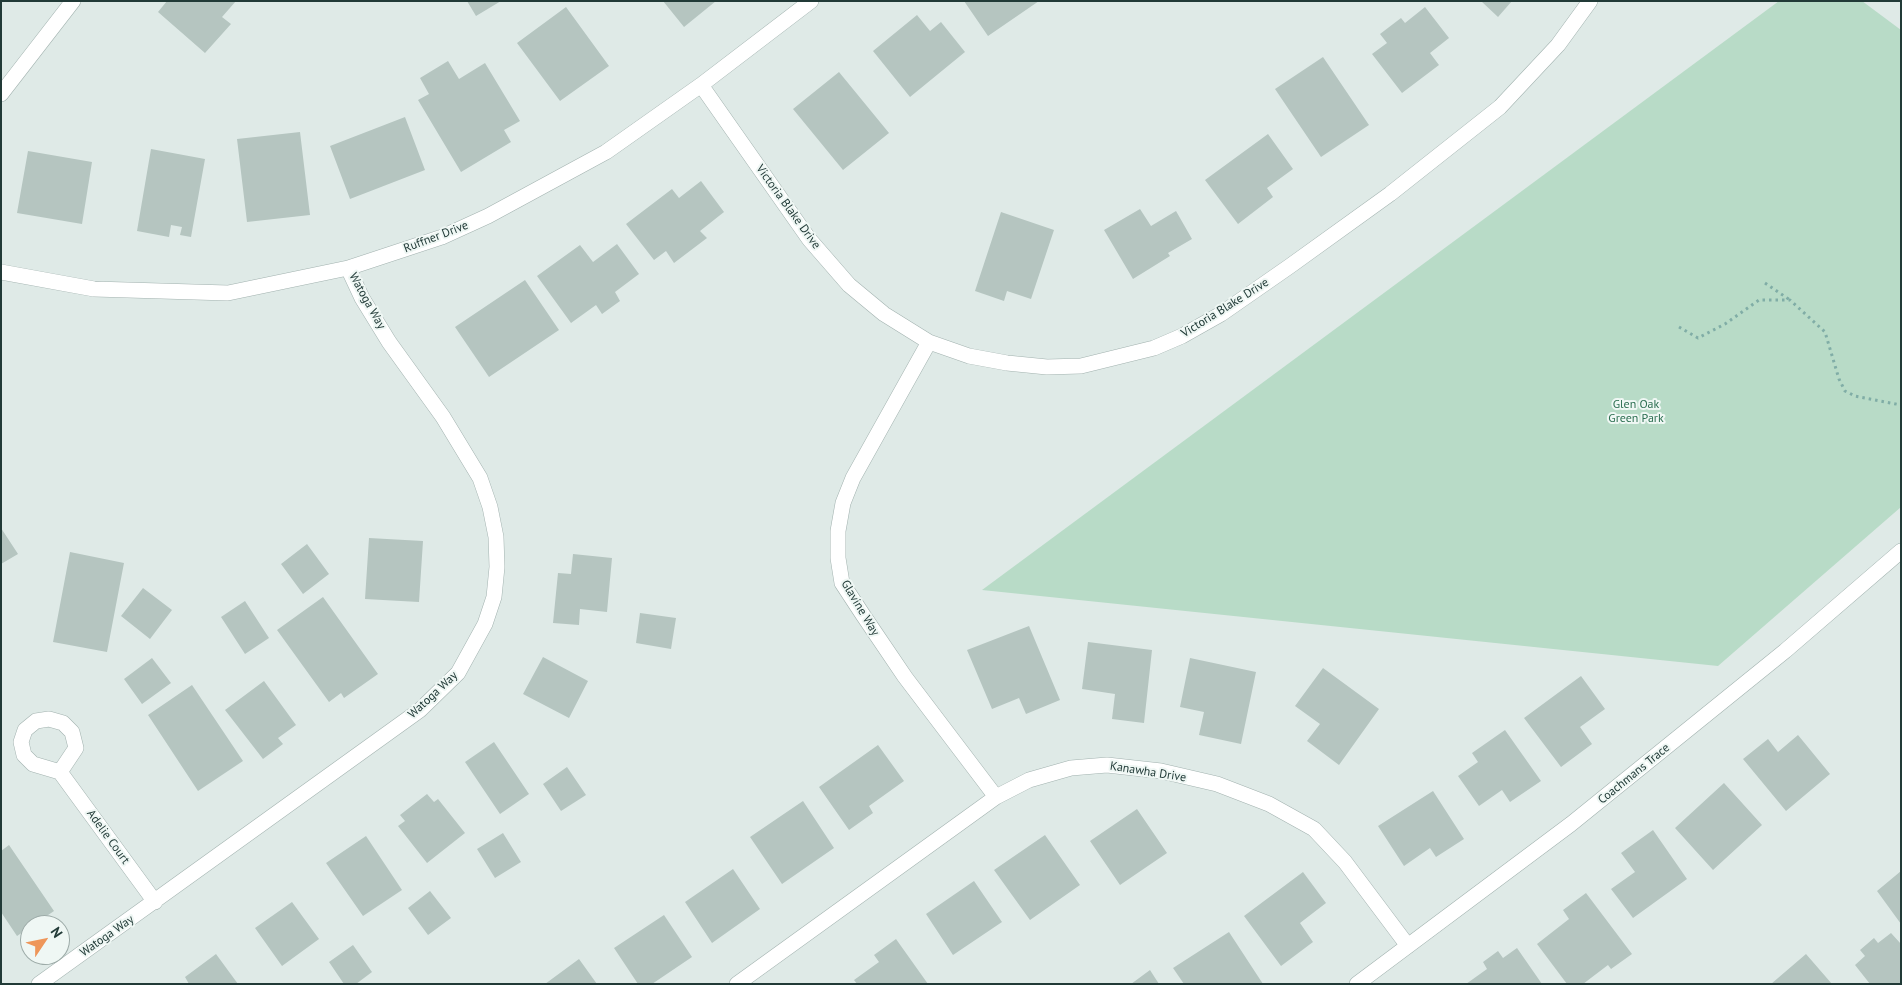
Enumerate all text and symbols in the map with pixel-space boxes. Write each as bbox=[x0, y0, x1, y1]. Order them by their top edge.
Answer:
street label: Victoria Blake Drive bbox=[753, 162, 823, 252]
street label: Ruffner Drive bbox=[402, 218, 470, 256]
street label: Watoga Way bbox=[346, 270, 388, 332]
street label: Victoria Blake Drive bbox=[1179, 275, 1271, 341]
park label: Glen Oak Green Park bbox=[1608, 398, 1664, 426]
street label: Glavine Way bbox=[838, 577, 882, 639]
street label: Watoga Way bbox=[405, 668, 461, 722]
street label: Coachmans Trace bbox=[1595, 741, 1673, 807]
street label: Kanawha Drive bbox=[1109, 759, 1187, 785]
street label: Adelie Court bbox=[84, 807, 132, 867]
street label: Watoga Way bbox=[77, 912, 137, 960]
north arrow bbox=[20, 915, 70, 965]
text: N bbox=[47, 923, 67, 941]

